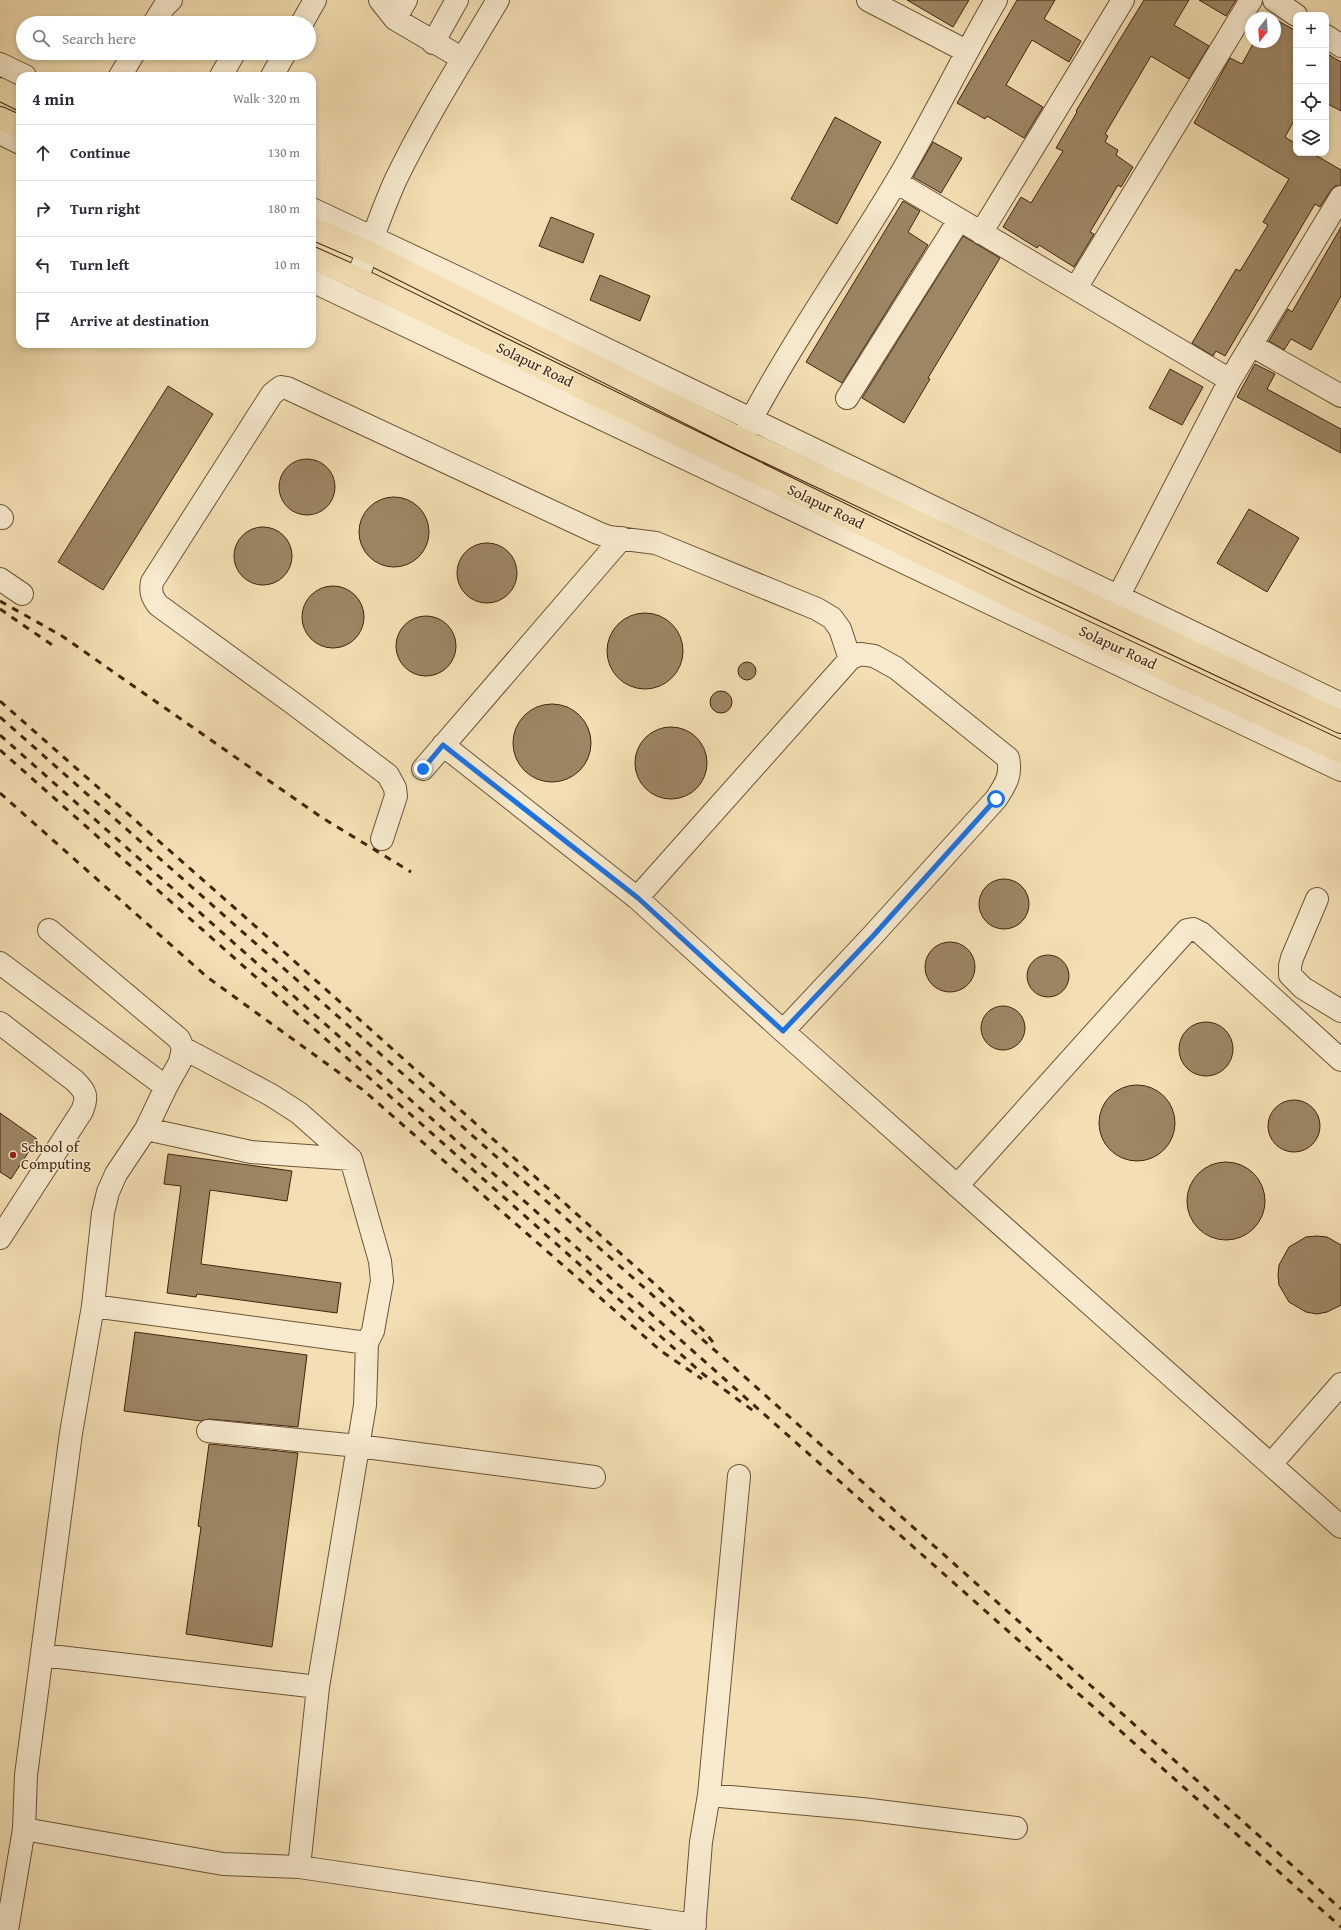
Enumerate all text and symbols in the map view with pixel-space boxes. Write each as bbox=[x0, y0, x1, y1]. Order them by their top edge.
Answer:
north arrow bbox=[1245, 12, 1281, 48]
map controls bbox=[1293, 12, 1329, 156]
button: + bbox=[1293, 12, 1329, 48]
search box bbox=[16, 16, 316, 60]
icon: search bbox=[30, 27, 52, 49]
text: Search here bbox=[62, 28, 136, 49]
button: − bbox=[1293, 48, 1329, 84]
button: locate bbox=[1293, 84, 1329, 120]
text: 4 min bbox=[32, 86, 74, 111]
text: Walk · 320 m bbox=[233, 89, 300, 108]
button: layers bbox=[1293, 120, 1329, 156]
icon: ahead bbox=[32, 142, 54, 164]
text: Continue bbox=[70, 142, 131, 163]
text: 130 m bbox=[268, 143, 300, 162]
icon: right bbox=[32, 198, 54, 220]
text: Turn right bbox=[70, 198, 141, 219]
text: 180 m bbox=[268, 199, 300, 218]
icon: left bbox=[32, 254, 54, 276]
text: Turn left bbox=[70, 254, 129, 275]
text: 10 m bbox=[274, 255, 300, 274]
icon: arrive bbox=[32, 310, 54, 332]
text: Arrive at destination bbox=[70, 310, 209, 331]
street label: Solapur Road bbox=[493, 336, 577, 392]
street label: Solapur Road bbox=[784, 478, 868, 534]
street label: Solapur Road bbox=[1076, 620, 1160, 674]
route end bbox=[414, 760, 432, 778]
route start bbox=[987, 790, 1005, 808]
place label: School of Computing bbox=[21, 1136, 91, 1174]
marker: School of Computing bbox=[8, 1150, 18, 1160]

